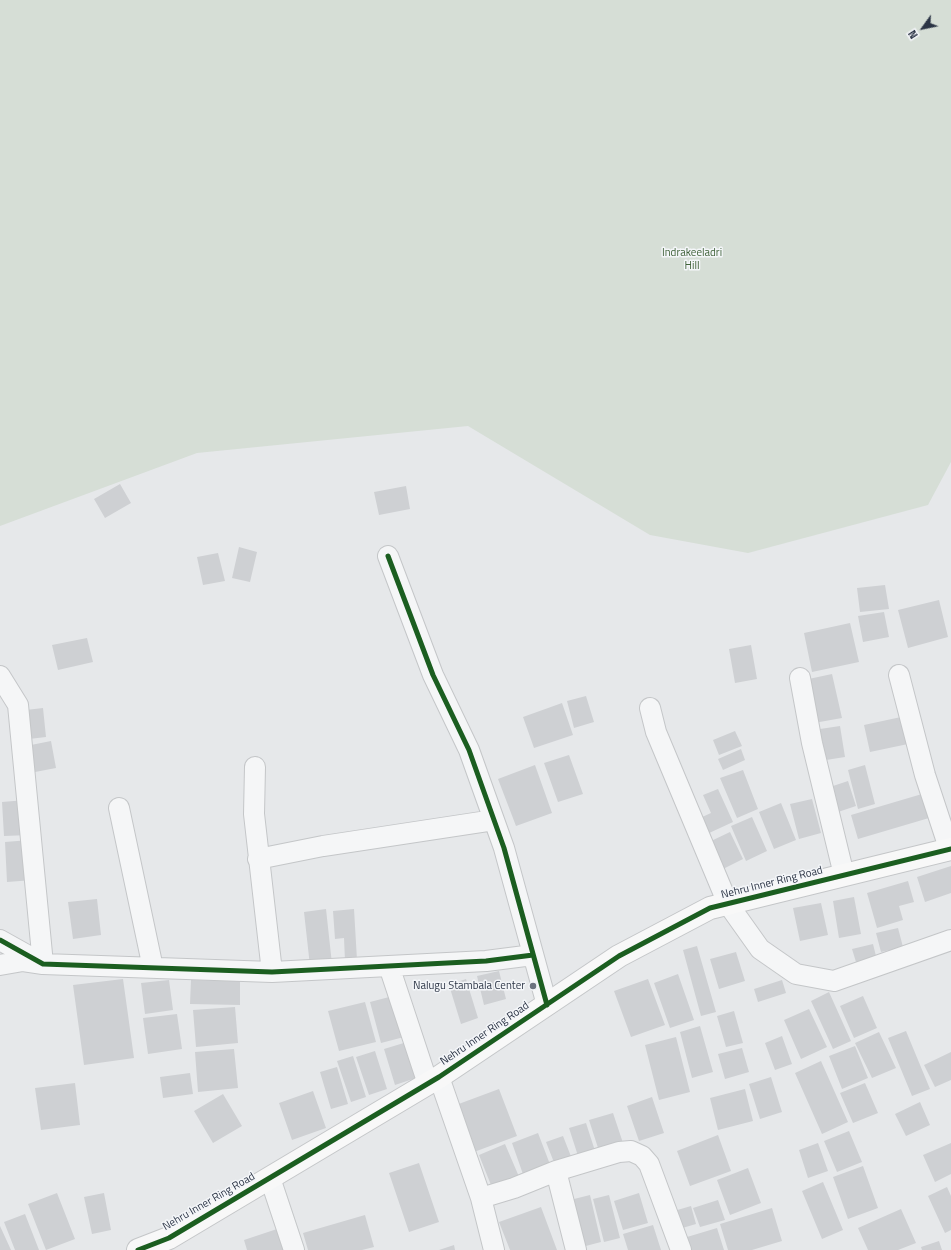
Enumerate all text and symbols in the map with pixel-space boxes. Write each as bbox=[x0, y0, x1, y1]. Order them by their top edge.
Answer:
north arrow bbox=[903, 8, 943, 48]
text: N bbox=[904, 27, 922, 42]
park label: Indrakeeladri Hill bbox=[662, 246, 722, 272]
street label: Nehru Inner Ring Road bbox=[720, 864, 824, 902]
place label: Nalugu Stambala Center bbox=[413, 979, 525, 993]
marker: Nalugu Stambala Center bbox=[528, 981, 538, 991]
street label: Nehru Inner Ring Road bbox=[438, 999, 532, 1069]
street label: Nehru Inner Ring Road bbox=[161, 1170, 257, 1234]

